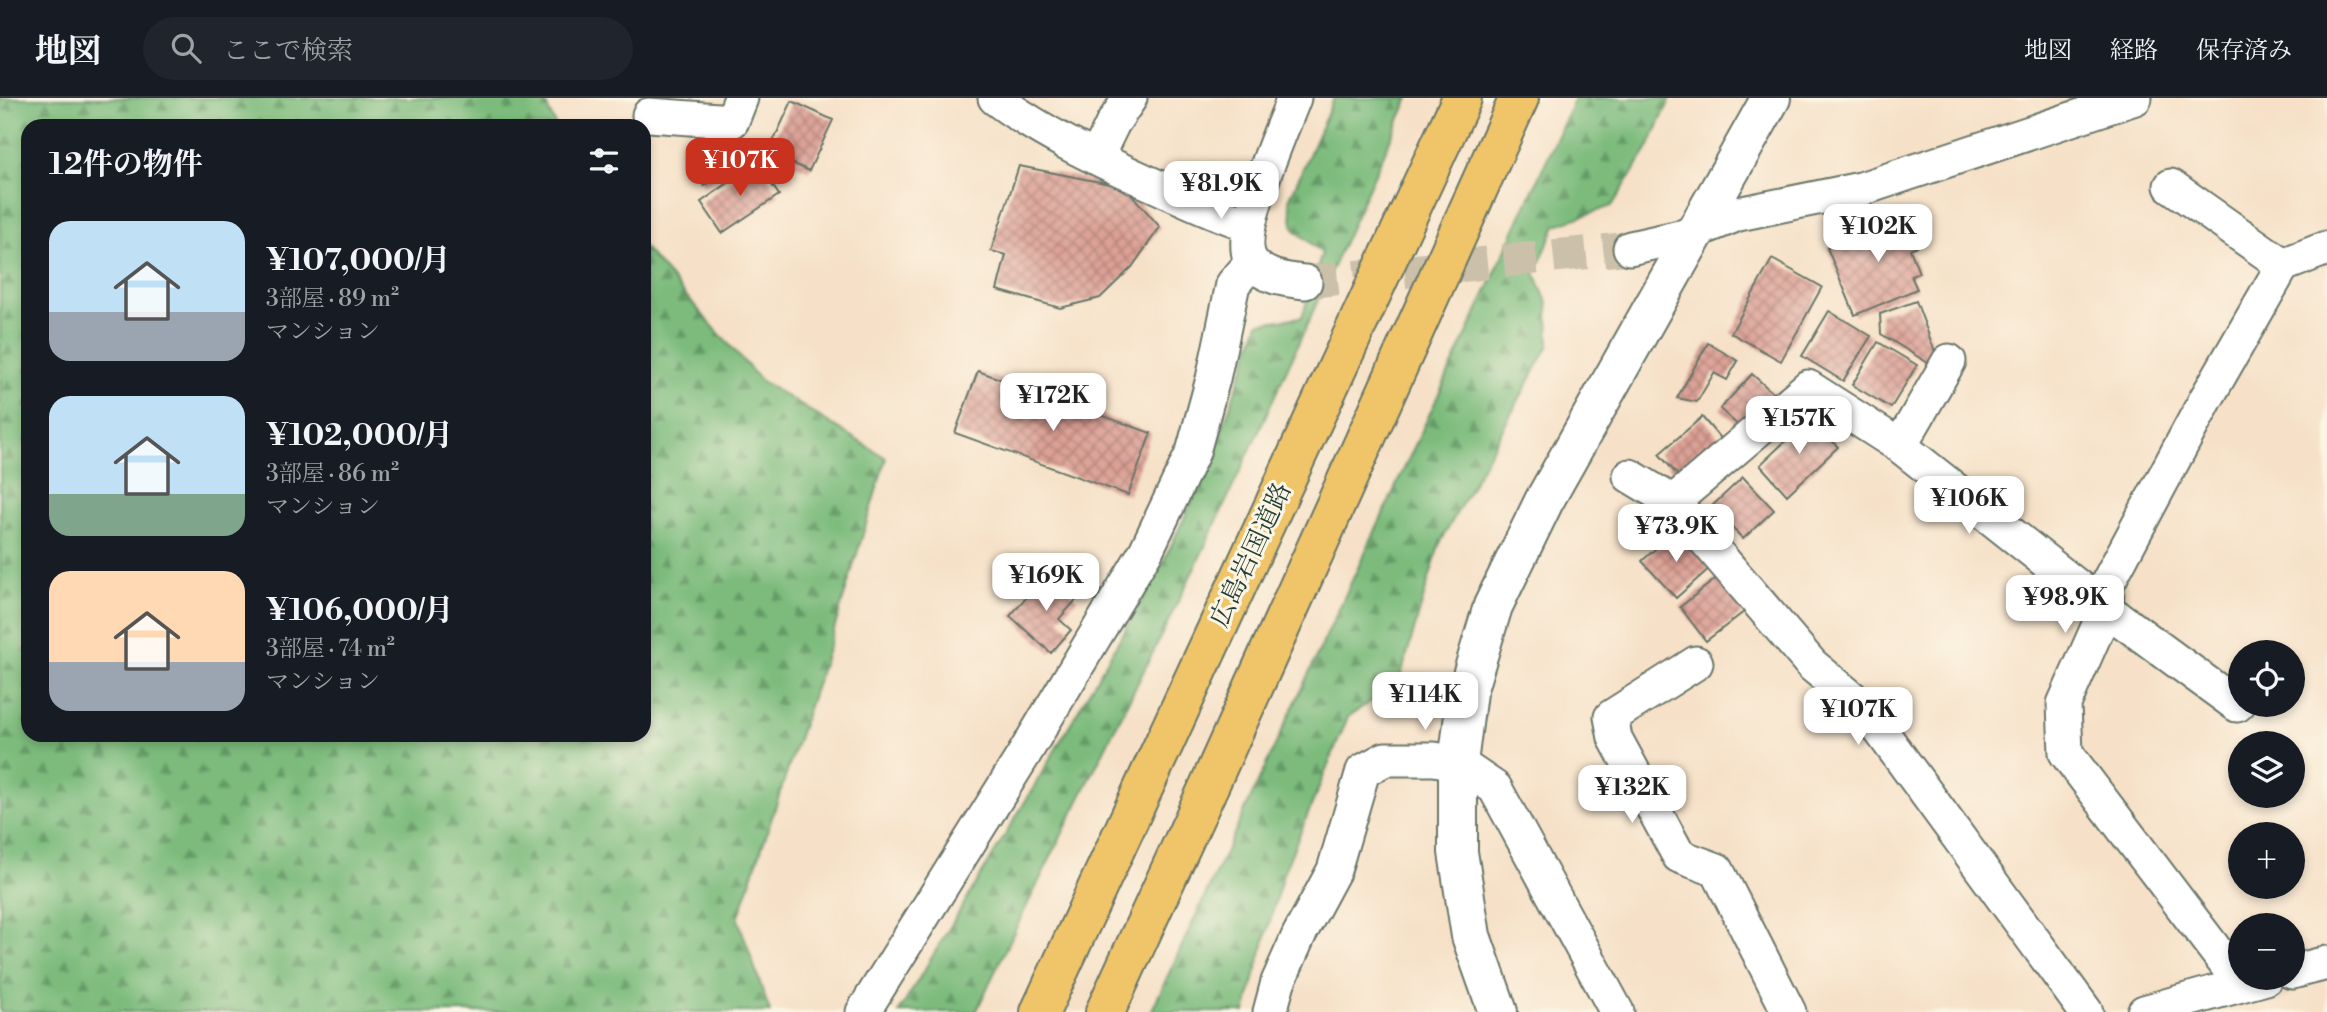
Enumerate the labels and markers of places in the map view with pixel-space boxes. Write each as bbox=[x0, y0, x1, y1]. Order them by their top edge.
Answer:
pin: ¥107K bbox=[691, 139, 789, 198]
pin: ¥81.9K bbox=[1164, 162, 1278, 221]
pin: ¥102K bbox=[1829, 204, 1927, 264]
pin: ¥172K bbox=[1004, 374, 1102, 433]
pin: ¥157K bbox=[1750, 396, 1848, 456]
pin: ¥106K bbox=[1920, 476, 2018, 536]
pin: ¥73.9K bbox=[1619, 504, 1733, 564]
pin: ¥169K bbox=[997, 554, 1095, 613]
pin: ¥98.9K bbox=[2008, 575, 2122, 635]
pin: ¥114K bbox=[1376, 672, 1474, 732]
pin: ¥107K bbox=[1809, 688, 1907, 747]
pin: ¥132K bbox=[1583, 766, 1681, 825]

